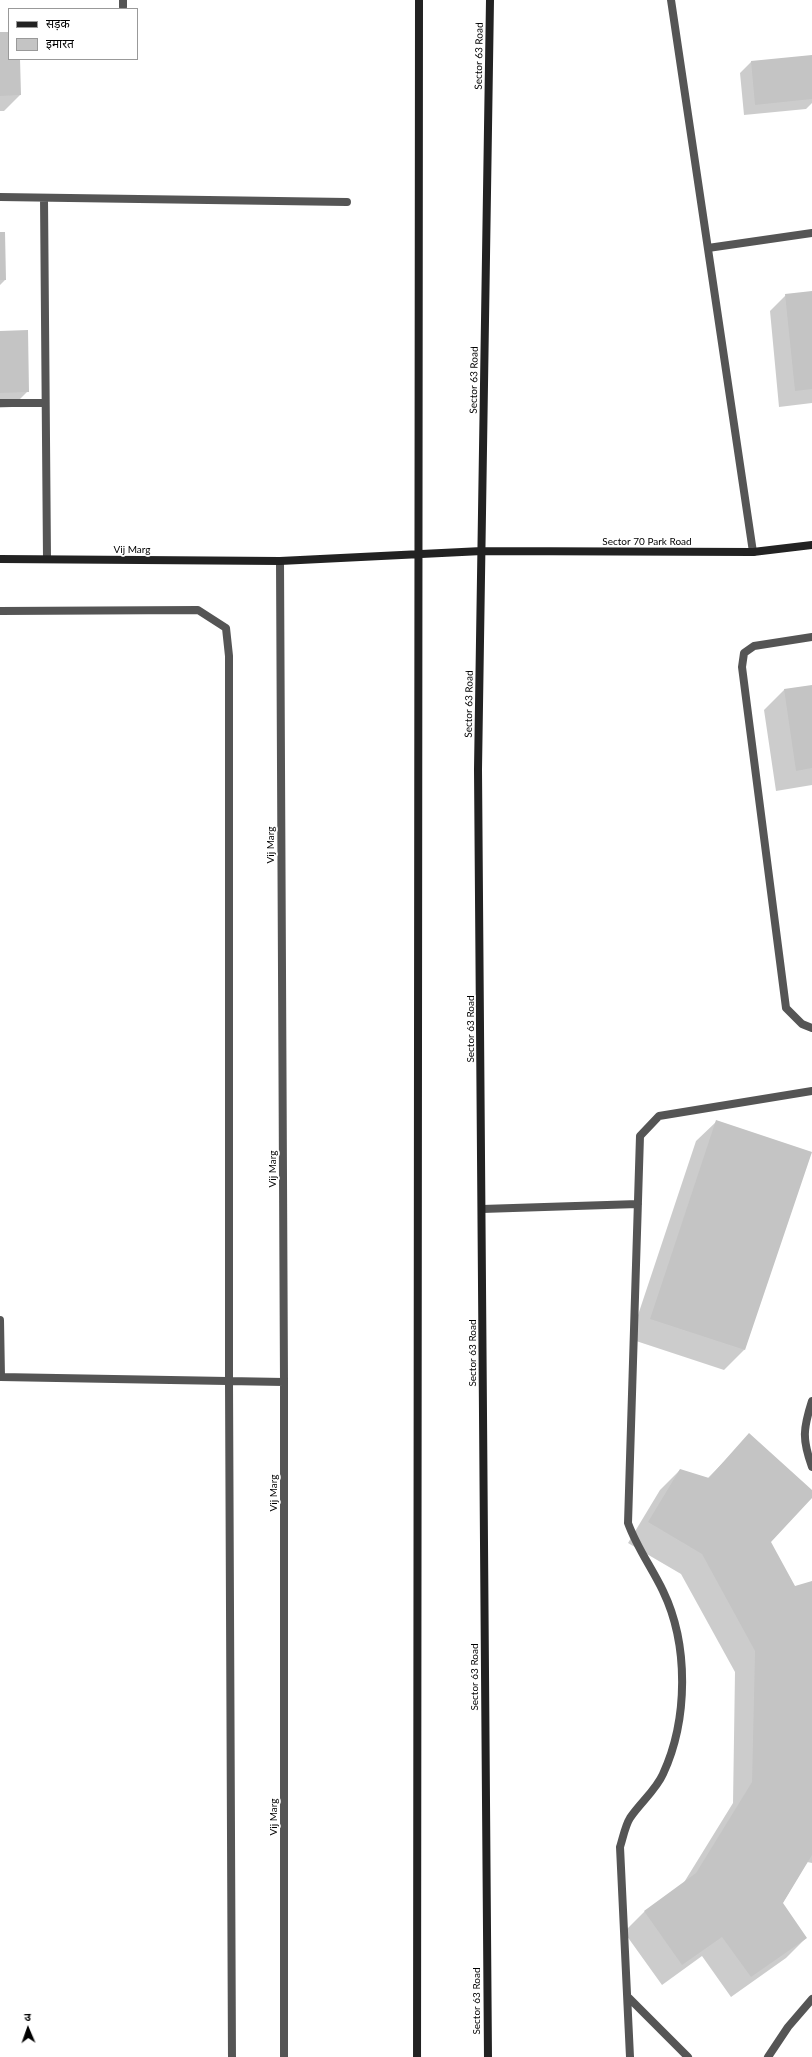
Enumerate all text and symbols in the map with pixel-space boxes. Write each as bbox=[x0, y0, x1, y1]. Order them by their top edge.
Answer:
legend bbox=[8, 8, 138, 60]
text: सड़क bbox=[46, 16, 70, 31]
street label: Sector 63 Road bbox=[472, 22, 486, 90]
text: इमारत bbox=[46, 36, 74, 51]
street label: Sector 63 Road bbox=[467, 346, 481, 414]
street label: Sector 70 Park Road bbox=[602, 536, 692, 548]
street label: Vij Marg bbox=[114, 544, 150, 556]
street label: Sector 63 Road bbox=[462, 670, 476, 738]
street label: Vij Marg bbox=[265, 827, 277, 863]
street label: Sector 63 Road bbox=[465, 995, 477, 1063]
street label: Vij Marg bbox=[267, 1151, 279, 1187]
street label: Sector 63 Road bbox=[467, 1319, 479, 1387]
street label: Vij Marg bbox=[268, 1475, 280, 1511]
street label: Sector 63 Road bbox=[469, 1643, 481, 1711]
street label: Vij Marg bbox=[268, 1799, 280, 1835]
street label: Sector 63 Road bbox=[471, 1967, 483, 2035]
north arrow bbox=[8, 2009, 48, 2049]
text: उ bbox=[24, 2010, 31, 2023]

